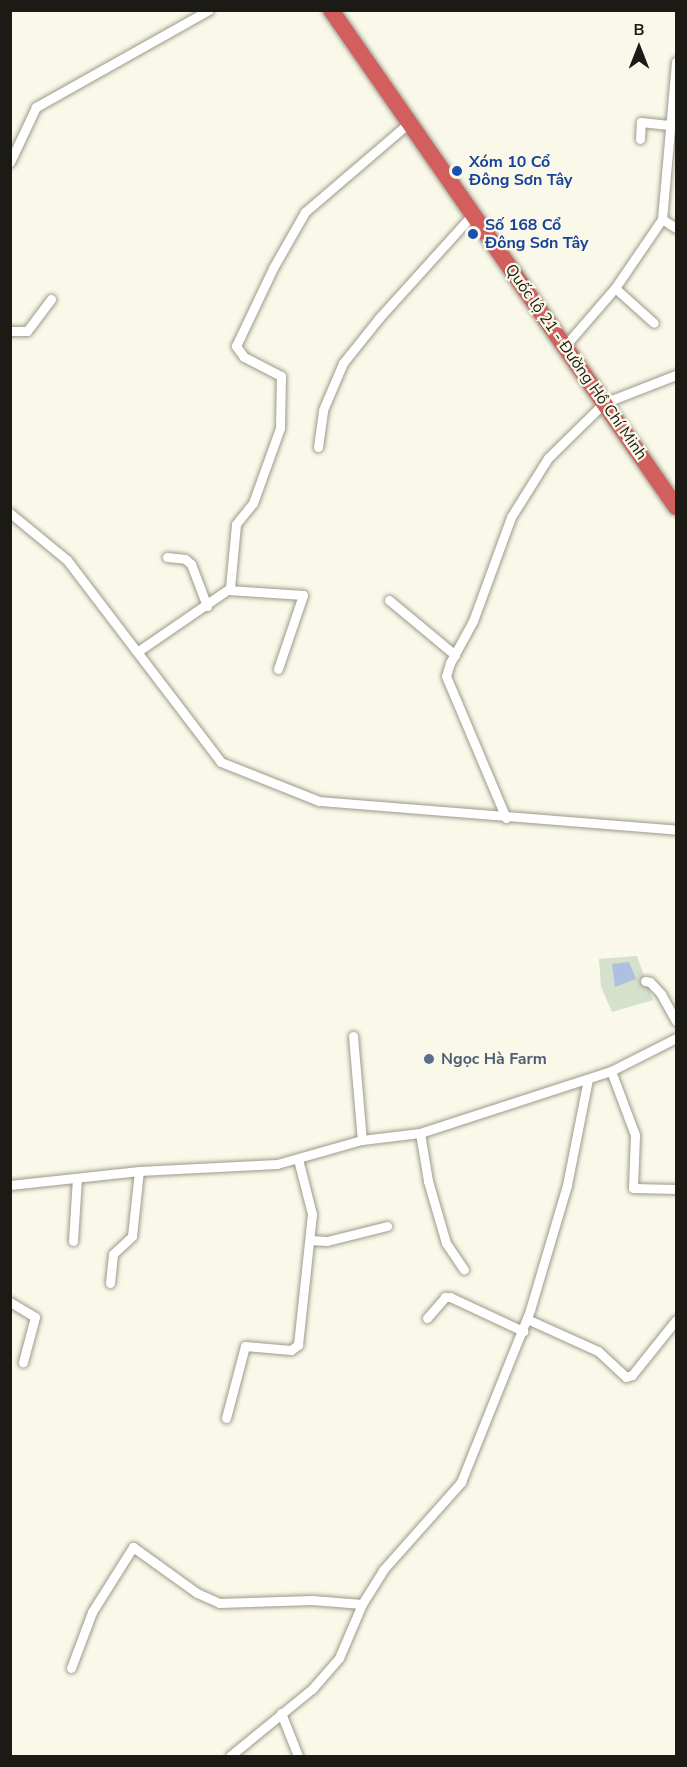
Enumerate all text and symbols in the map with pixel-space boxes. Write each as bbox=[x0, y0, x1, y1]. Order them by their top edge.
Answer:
north arrow bbox=[609, 18, 669, 78]
text: B bbox=[633, 19, 645, 41]
place label: Xóm 10 Cổ Đông Sơn Tây bbox=[469, 152, 573, 190]
marker: Xóm 10 Cổ Đông Sơn Tây bbox=[450, 164, 464, 178]
place label: Số 168 Cổ Đông Sơn Tây bbox=[485, 215, 589, 253]
marker: Số 168 Cổ Đông Sơn Tây bbox=[466, 227, 480, 241]
street label: Quốc lộ 21 - Đường Hồ Chí Minh bbox=[501, 261, 651, 463]
place label: Ngọc Hà Farm bbox=[441, 1049, 547, 1069]
marker: Ngọc Hà Farm bbox=[422, 1052, 436, 1066]

